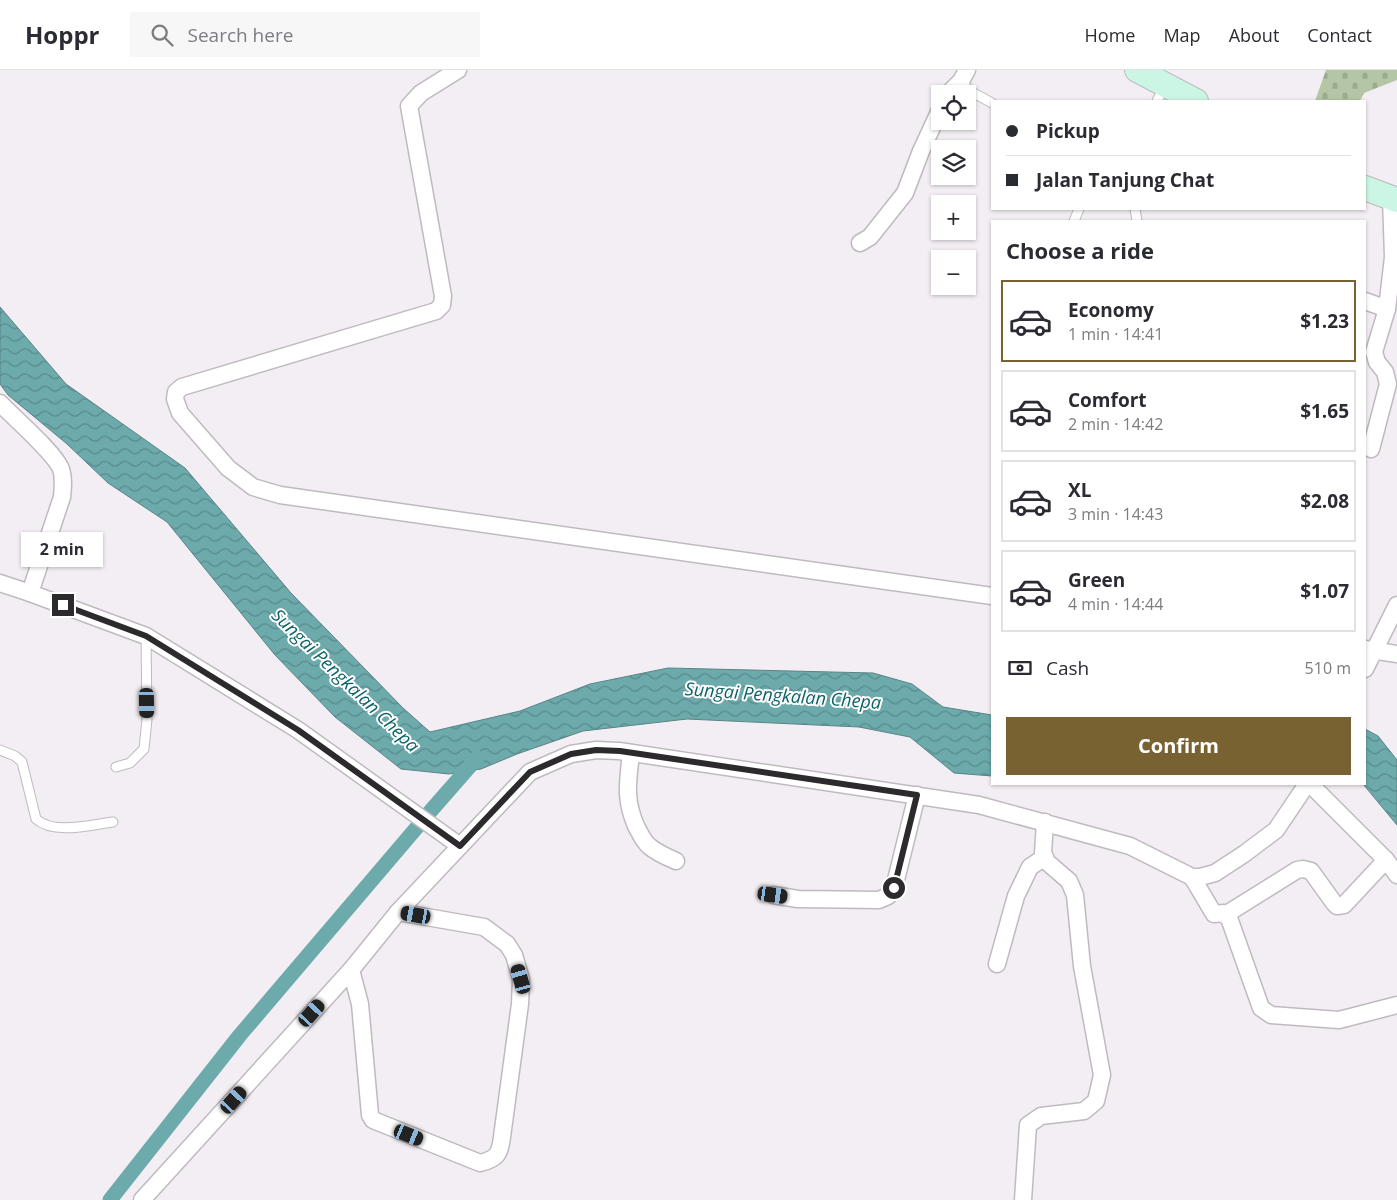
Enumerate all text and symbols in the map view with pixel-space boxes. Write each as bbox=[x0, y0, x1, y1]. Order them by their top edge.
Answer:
search box bbox=[130, 12, 480, 57]
text: Hoppr bbox=[25, 18, 100, 51]
icon: search bbox=[148, 21, 176, 49]
text: Search here bbox=[188, 22, 293, 48]
text: Home bbox=[1085, 23, 1135, 47]
text: Map bbox=[1163, 23, 1201, 47]
text: About bbox=[1229, 23, 1279, 47]
text: Contact bbox=[1307, 23, 1372, 47]
map controls bbox=[931, 85, 976, 295]
button: locate bbox=[931, 85, 976, 130]
text: Pickup bbox=[1036, 118, 1100, 144]
button: layers bbox=[931, 140, 976, 185]
text: Jalan Tanjung Chat bbox=[1036, 167, 1214, 193]
button: + bbox=[931, 195, 976, 240]
text: Choose a ride bbox=[1006, 235, 1154, 265]
button: − bbox=[931, 250, 976, 295]
text: Economy bbox=[1068, 297, 1154, 323]
icon: car bbox=[1008, 299, 1053, 344]
text: $1.23 bbox=[1300, 308, 1349, 334]
text: 1 min · 14:41 bbox=[1068, 323, 1163, 345]
text: Comfort bbox=[1068, 387, 1147, 413]
icon: car bbox=[1008, 389, 1053, 434]
text: $1.65 bbox=[1300, 398, 1349, 424]
text: 2 min · 14:42 bbox=[1068, 413, 1163, 435]
text: XL bbox=[1068, 477, 1091, 503]
icon: car bbox=[1008, 479, 1053, 524]
text: $2.08 bbox=[1300, 488, 1349, 514]
text: 3 min · 14:43 bbox=[1068, 503, 1163, 525]
callout: 2 min bbox=[22, 532, 104, 568]
text: 2 min bbox=[40, 538, 84, 560]
text: Green bbox=[1068, 567, 1125, 593]
icon: car bbox=[1008, 569, 1053, 614]
text: $1.07 bbox=[1300, 578, 1349, 604]
text: 4 min · 14:44 bbox=[1068, 593, 1163, 615]
route end bbox=[52, 594, 74, 616]
water label: Sungai Pengkalan Chepa bbox=[267, 603, 425, 757]
icon: cash bbox=[1006, 654, 1034, 682]
text: Cash bbox=[1046, 655, 1089, 681]
text: 510 m bbox=[1305, 657, 1351, 679]
water label: Sungai Pengkalan Chepa bbox=[684, 676, 882, 714]
car bbox=[139, 688, 154, 718]
button: Confirm bbox=[1006, 717, 1351, 775]
route start bbox=[883, 877, 905, 899]
car bbox=[757, 885, 788, 905]
car bbox=[399, 905, 432, 925]
car bbox=[509, 963, 532, 995]
car bbox=[296, 997, 327, 1029]
car bbox=[218, 1084, 249, 1116]
car bbox=[392, 1122, 425, 1148]

